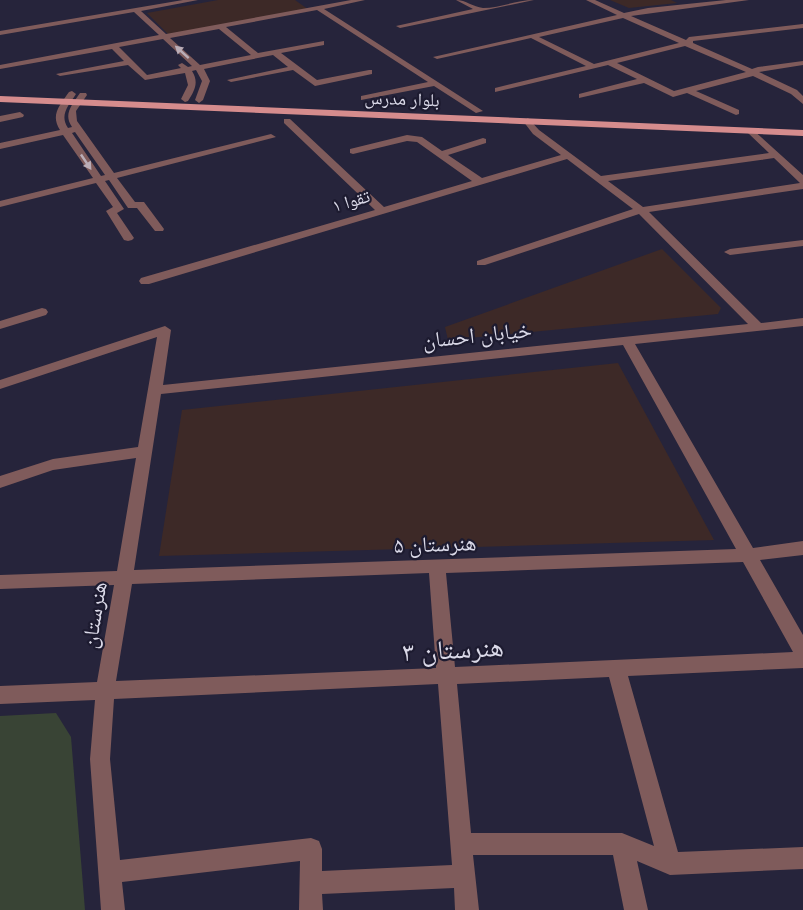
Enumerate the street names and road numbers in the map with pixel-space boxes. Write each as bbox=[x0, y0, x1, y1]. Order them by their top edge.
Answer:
street label: بلوار مدرس bbox=[364, 87, 440, 111]
street label: تقوا ۱ bbox=[329, 185, 373, 217]
street label: خیابان احسان bbox=[421, 316, 533, 354]
street label: هنرستان ۵ bbox=[393, 529, 477, 559]
street label: هنرستان bbox=[75, 580, 113, 650]
street label: هنرستان ۳ bbox=[401, 630, 505, 668]

